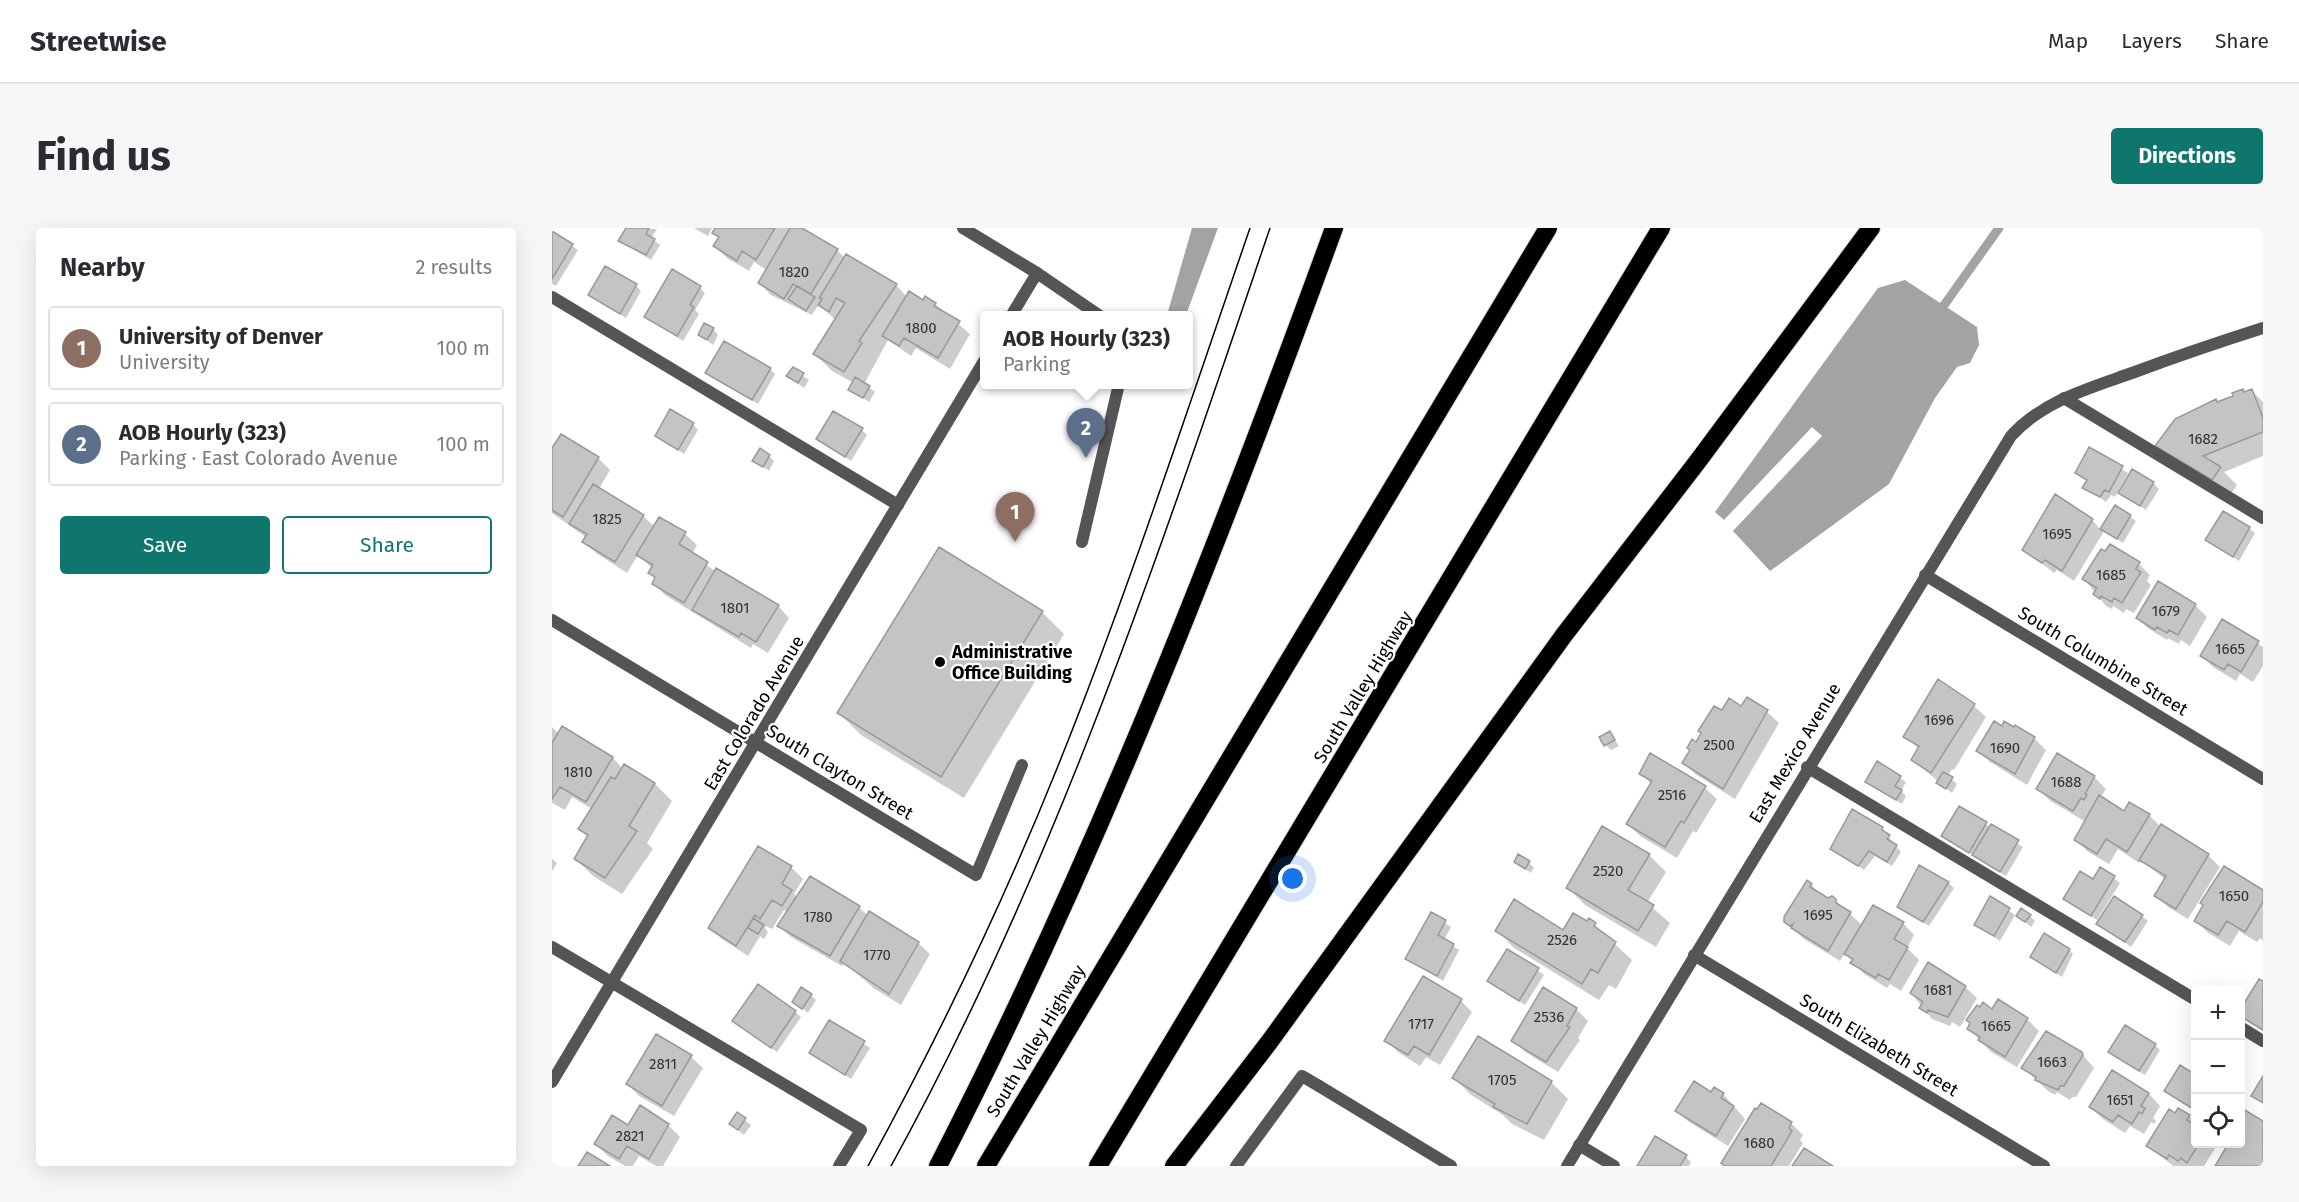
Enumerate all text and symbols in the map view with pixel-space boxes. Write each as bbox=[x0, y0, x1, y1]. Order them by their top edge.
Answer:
text: Streetwise bbox=[30, 25, 167, 58]
text: Map bbox=[2048, 28, 2088, 54]
text: Layers bbox=[2121, 28, 2182, 54]
text: Share bbox=[2215, 28, 2269, 54]
button: Directions bbox=[2111, 128, 2263, 184]
text: Find us bbox=[36, 131, 171, 181]
text: Nearby bbox=[60, 252, 145, 283]
text: 2 results bbox=[415, 255, 492, 279]
house number: 1820 bbox=[779, 263, 809, 281]
popup bbox=[980, 311, 1193, 389]
house number: 1800 bbox=[905, 319, 937, 337]
text: University of Denver bbox=[119, 323, 323, 350]
text: AOB Hourly (323) bbox=[1003, 325, 1170, 352]
text: 1 bbox=[77, 336, 86, 360]
text: 100 m bbox=[437, 336, 490, 360]
text: University bbox=[119, 350, 210, 374]
text: Parking bbox=[1003, 352, 1070, 376]
pin: 2 bbox=[1066, 408, 1106, 458]
text: AOB Hourly (323) bbox=[119, 419, 286, 446]
house number: 1682 bbox=[2188, 430, 2218, 448]
text: 2 bbox=[76, 432, 87, 456]
text: 100 m bbox=[437, 432, 490, 456]
text: Parking · East Colorado Avenue bbox=[119, 446, 398, 470]
pin: 1 bbox=[996, 492, 1034, 542]
house number: 1825 bbox=[592, 510, 622, 528]
button: Save bbox=[60, 516, 270, 574]
button: Share bbox=[282, 516, 492, 574]
house number: 1695 bbox=[2042, 525, 2072, 543]
house number: 1685 bbox=[2096, 566, 2126, 584]
house number: 1801 bbox=[720, 599, 750, 617]
street label: South Columbine Street bbox=[2014, 602, 2192, 721]
house number: 1679 bbox=[2152, 602, 2180, 620]
street label: South Valley Highway bbox=[1309, 607, 1417, 767]
street label: East Colorado Avenue bbox=[699, 632, 809, 794]
house number: 1665 bbox=[2215, 640, 2245, 658]
place label: Administrative Office Building bbox=[951, 641, 1072, 684]
marker: Administrative Office Building bbox=[933, 655, 947, 669]
street label: East Mexico Avenue bbox=[1745, 679, 1845, 827]
house number: 1696 bbox=[1924, 711, 1954, 729]
street label: South Clayton Street bbox=[763, 720, 918, 825]
house number: 2500 bbox=[1703, 736, 1735, 754]
house number: 1690 bbox=[1990, 739, 2020, 757]
house number: 1810 bbox=[563, 763, 593, 781]
house number: 1688 bbox=[2050, 773, 2082, 791]
house number: 2516 bbox=[1658, 786, 1686, 804]
house number: 2520 bbox=[1593, 862, 1623, 880]
your location bbox=[1278, 864, 1307, 893]
house number: 1650 bbox=[2219, 887, 2249, 905]
house number: 1695 bbox=[1803, 906, 1833, 924]
house number: 1780 bbox=[803, 908, 833, 926]
house number: 2526 bbox=[1547, 931, 1577, 949]
house number: 1770 bbox=[863, 946, 891, 964]
street label: South Valley Highway bbox=[982, 961, 1090, 1121]
house number: 1681 bbox=[1924, 981, 1952, 999]
map controls bbox=[2191, 986, 2245, 1148]
button: + bbox=[2191, 986, 2245, 1040]
street label: South Elizabeth Street bbox=[1796, 989, 1963, 1101]
house number: 2536 bbox=[1534, 1008, 1564, 1026]
house number: 1717 bbox=[1408, 1015, 1434, 1033]
house number: 1665 bbox=[1981, 1017, 2011, 1035]
button: − bbox=[2191, 1040, 2245, 1094]
house number: 1663 bbox=[2037, 1053, 2067, 1071]
house number: 2811 bbox=[649, 1055, 677, 1073]
house number: 1705 bbox=[1488, 1071, 1516, 1089]
house number: 1651 bbox=[2106, 1091, 2134, 1109]
button: locate bbox=[2191, 1094, 2245, 1148]
house number: 2821 bbox=[615, 1127, 645, 1145]
house number: 1680 bbox=[1743, 1134, 1775, 1152]

